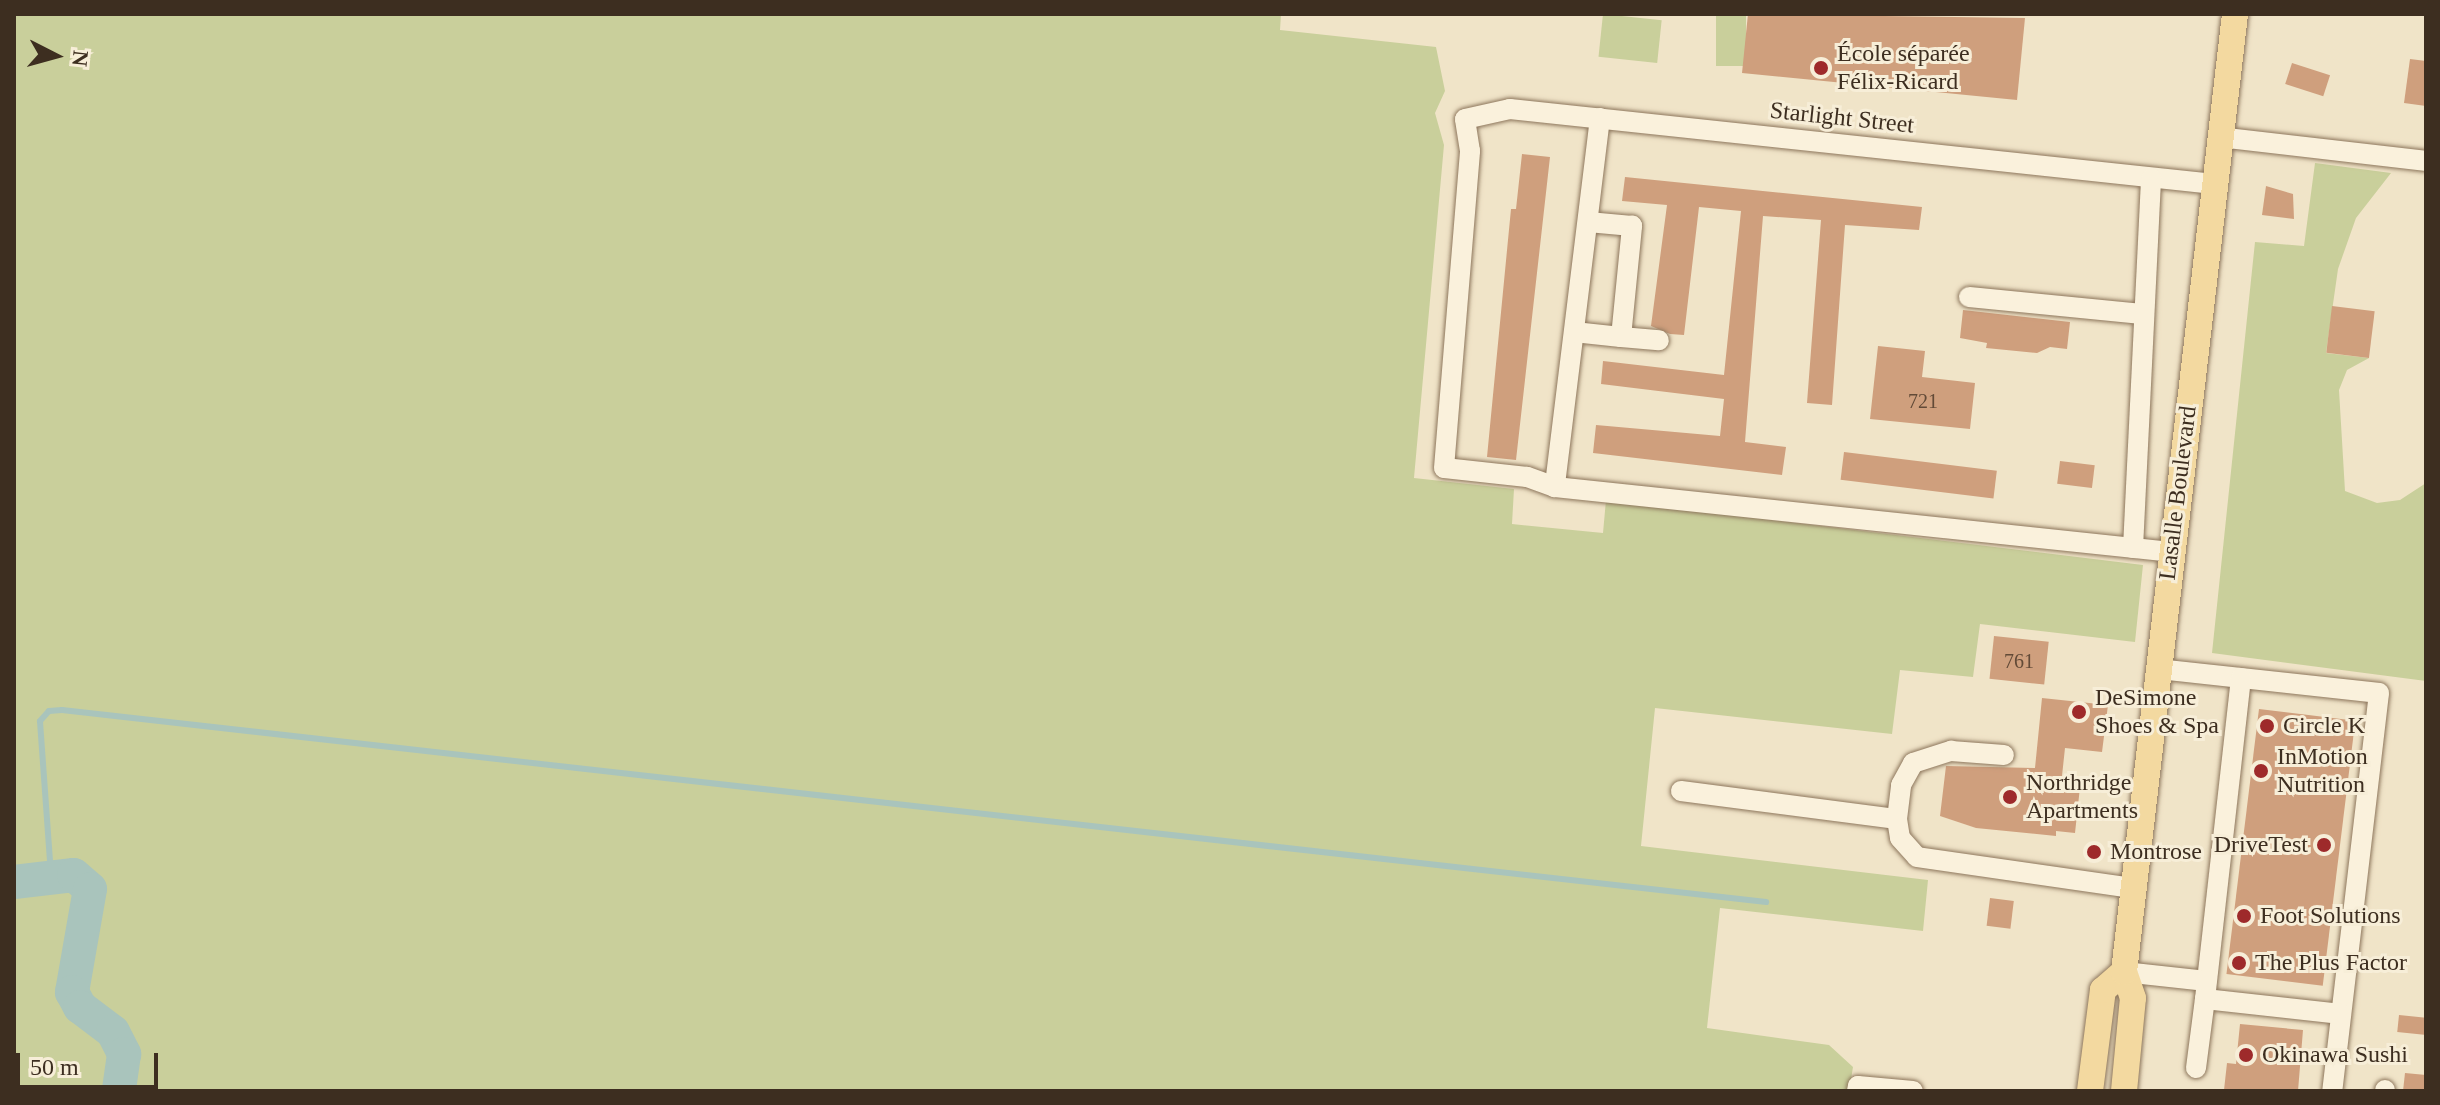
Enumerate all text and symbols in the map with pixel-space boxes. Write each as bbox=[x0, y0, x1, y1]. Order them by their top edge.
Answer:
north arrow bbox=[16, 16, 96, 96]
place label: École séparée Félix-Ricard bbox=[1837, 40, 1970, 96]
text: N bbox=[67, 49, 94, 68]
marker: École séparée Félix-Ricard bbox=[1812, 59, 1830, 77]
street label: Starlight Street bbox=[1769, 96, 1915, 140]
house number: 721 bbox=[1908, 389, 1938, 413]
street label: Lasalle Boulevard bbox=[2153, 404, 2203, 582]
house number: 761 bbox=[2004, 649, 2034, 673]
place label: DeSimone Shoes & Spa bbox=[2095, 684, 2219, 740]
marker: DeSimone Shoes & Spa bbox=[2070, 703, 2088, 721]
place label: Circle K bbox=[2283, 712, 2365, 740]
marker: Circle K bbox=[2258, 717, 2276, 735]
place label: InMotion Nutrition bbox=[2277, 743, 2368, 799]
marker: InMotion Nutrition bbox=[2252, 762, 2270, 780]
place label: Northridge Apartments bbox=[2026, 769, 2138, 825]
marker: Northridge Apartments bbox=[2001, 788, 2019, 806]
place label: DriveTest bbox=[2214, 831, 2308, 859]
marker: DriveTest bbox=[2315, 836, 2333, 854]
place label: Montrose bbox=[2110, 838, 2202, 866]
marker: Montrose bbox=[2085, 843, 2103, 861]
place label: Foot Solutions bbox=[2260, 902, 2401, 930]
marker: Foot Solutions bbox=[2235, 907, 2253, 925]
place label: The Plus Factor bbox=[2255, 949, 2407, 977]
marker: The Plus Factor bbox=[2230, 954, 2248, 972]
scale bar bbox=[20, 1037, 162, 1087]
place label: Okinawa Sushi bbox=[2262, 1041, 2408, 1069]
marker: Okinawa Sushi bbox=[2237, 1046, 2255, 1064]
text: 50 m bbox=[30, 1054, 79, 1080]

